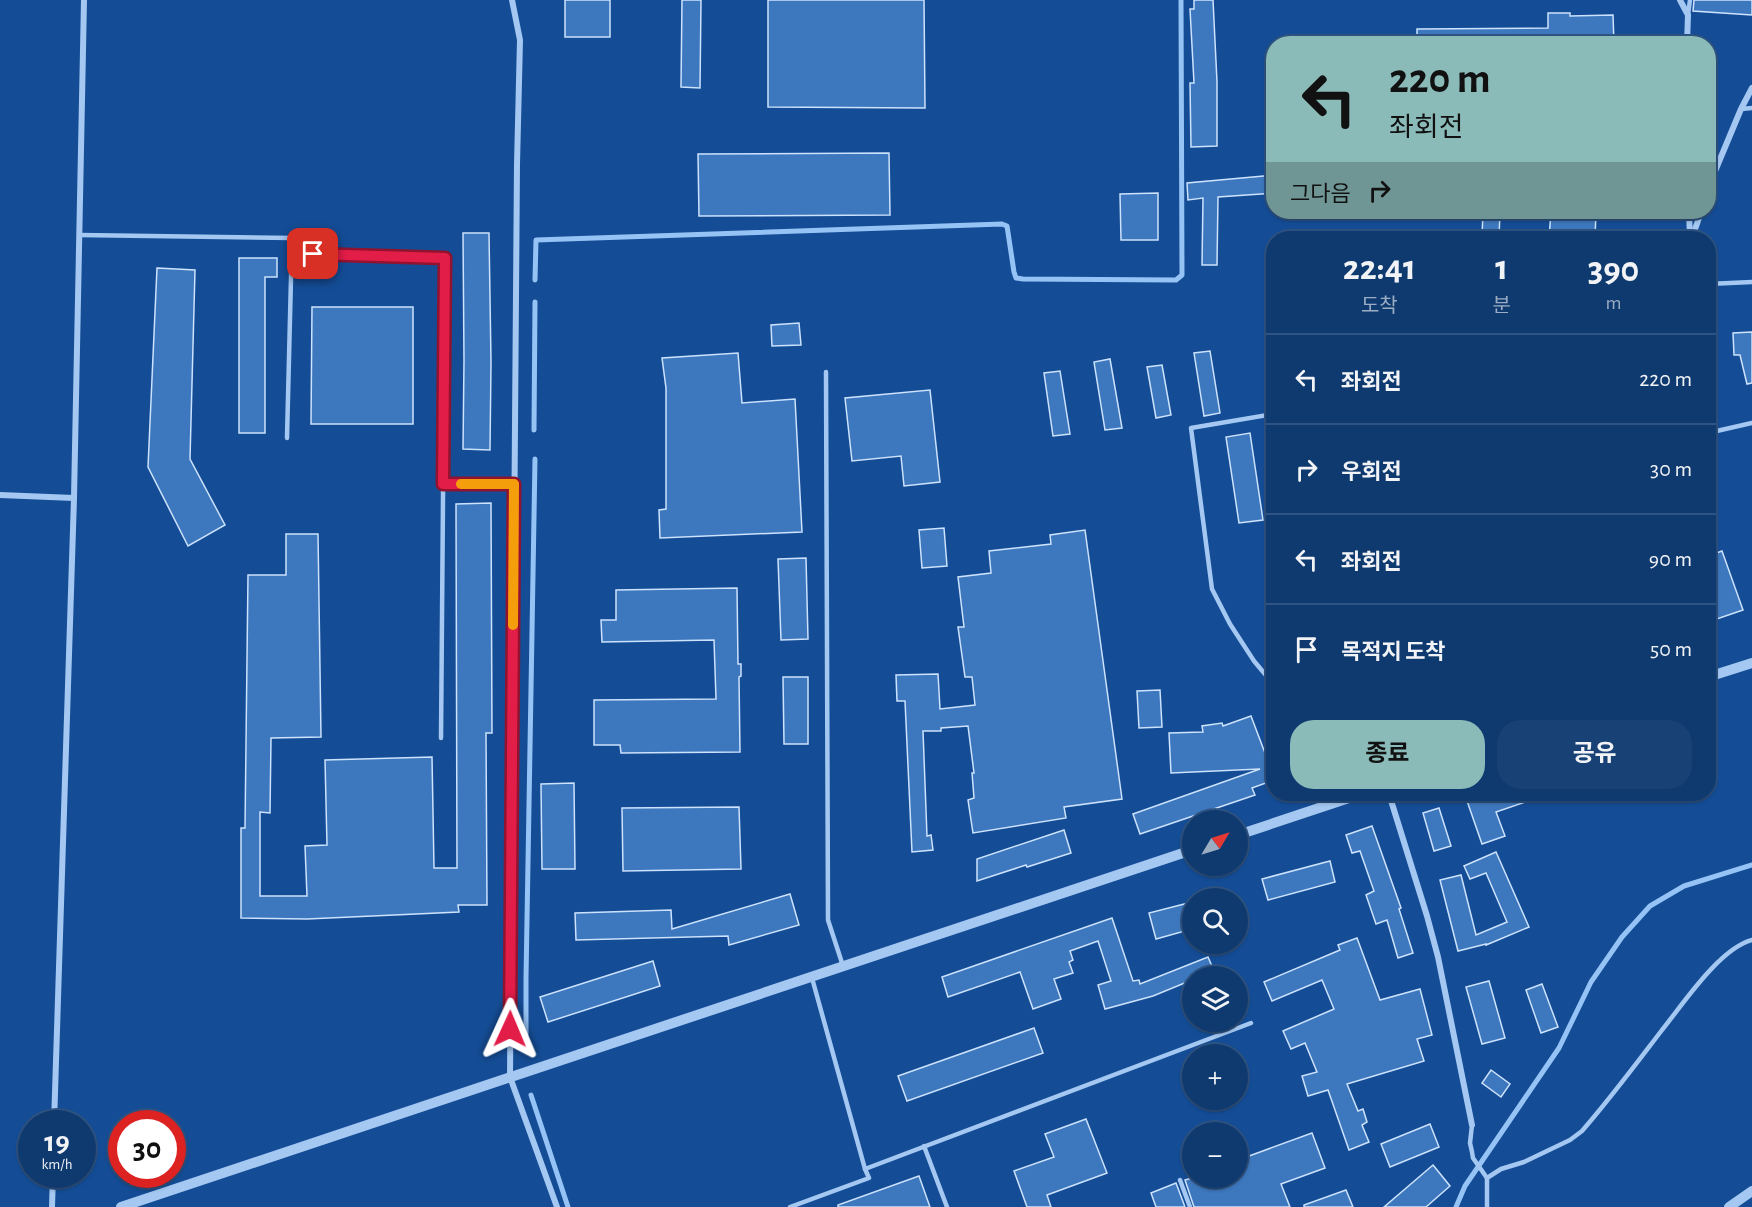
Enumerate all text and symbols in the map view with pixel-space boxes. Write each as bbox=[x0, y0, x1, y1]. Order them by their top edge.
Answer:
text: 220 m bbox=[1389, 58, 1491, 100]
icon: left bbox=[1290, 60, 1368, 138]
text: 좌회전 bbox=[1389, 114, 1464, 141]
icon: right bbox=[1363, 174, 1396, 207]
text: 그다음 bbox=[1290, 183, 1351, 205]
pin bbox=[287, 228, 338, 279]
icon: arrive bbox=[296, 237, 329, 270]
text: 22:41 bbox=[1343, 250, 1416, 286]
text: 1 bbox=[1495, 250, 1508, 286]
text: 390 bbox=[1588, 252, 1639, 288]
text: m bbox=[1605, 293, 1621, 313]
text: 도착 bbox=[1361, 296, 1398, 316]
text: 분 bbox=[1493, 296, 1511, 316]
icon: left bbox=[1290, 363, 1323, 396]
text: 220 m bbox=[1639, 368, 1692, 390]
text: 좌회전 bbox=[1341, 371, 1402, 393]
icon: right bbox=[1290, 453, 1323, 486]
text: 30 m bbox=[1650, 458, 1692, 480]
text: 우회전 bbox=[1341, 461, 1402, 483]
icon: left bbox=[1290, 543, 1323, 576]
text: 90 m bbox=[1649, 548, 1692, 570]
text: 좌회전 bbox=[1341, 551, 1402, 573]
icon: arrive bbox=[1290, 633, 1323, 666]
text: 50 m bbox=[1650, 638, 1692, 660]
text: 목적지 도착 bbox=[1341, 641, 1446, 663]
button: 종료 bbox=[1290, 720, 1485, 789]
button: 공유 bbox=[1497, 720, 1692, 789]
north arrow bbox=[1182, 810, 1248, 876]
map controls bbox=[1182, 810, 1248, 1188]
button: search bbox=[1182, 888, 1248, 954]
button: layers bbox=[1182, 966, 1248, 1032]
position arrow bbox=[478, 997, 542, 1061]
button: + bbox=[1182, 1044, 1248, 1110]
speed limit sign: 30 bbox=[108, 1110, 186, 1188]
button: − bbox=[1182, 1122, 1248, 1188]
text: 19 bbox=[44, 1127, 70, 1157]
text: km/h bbox=[42, 1157, 72, 1172]

